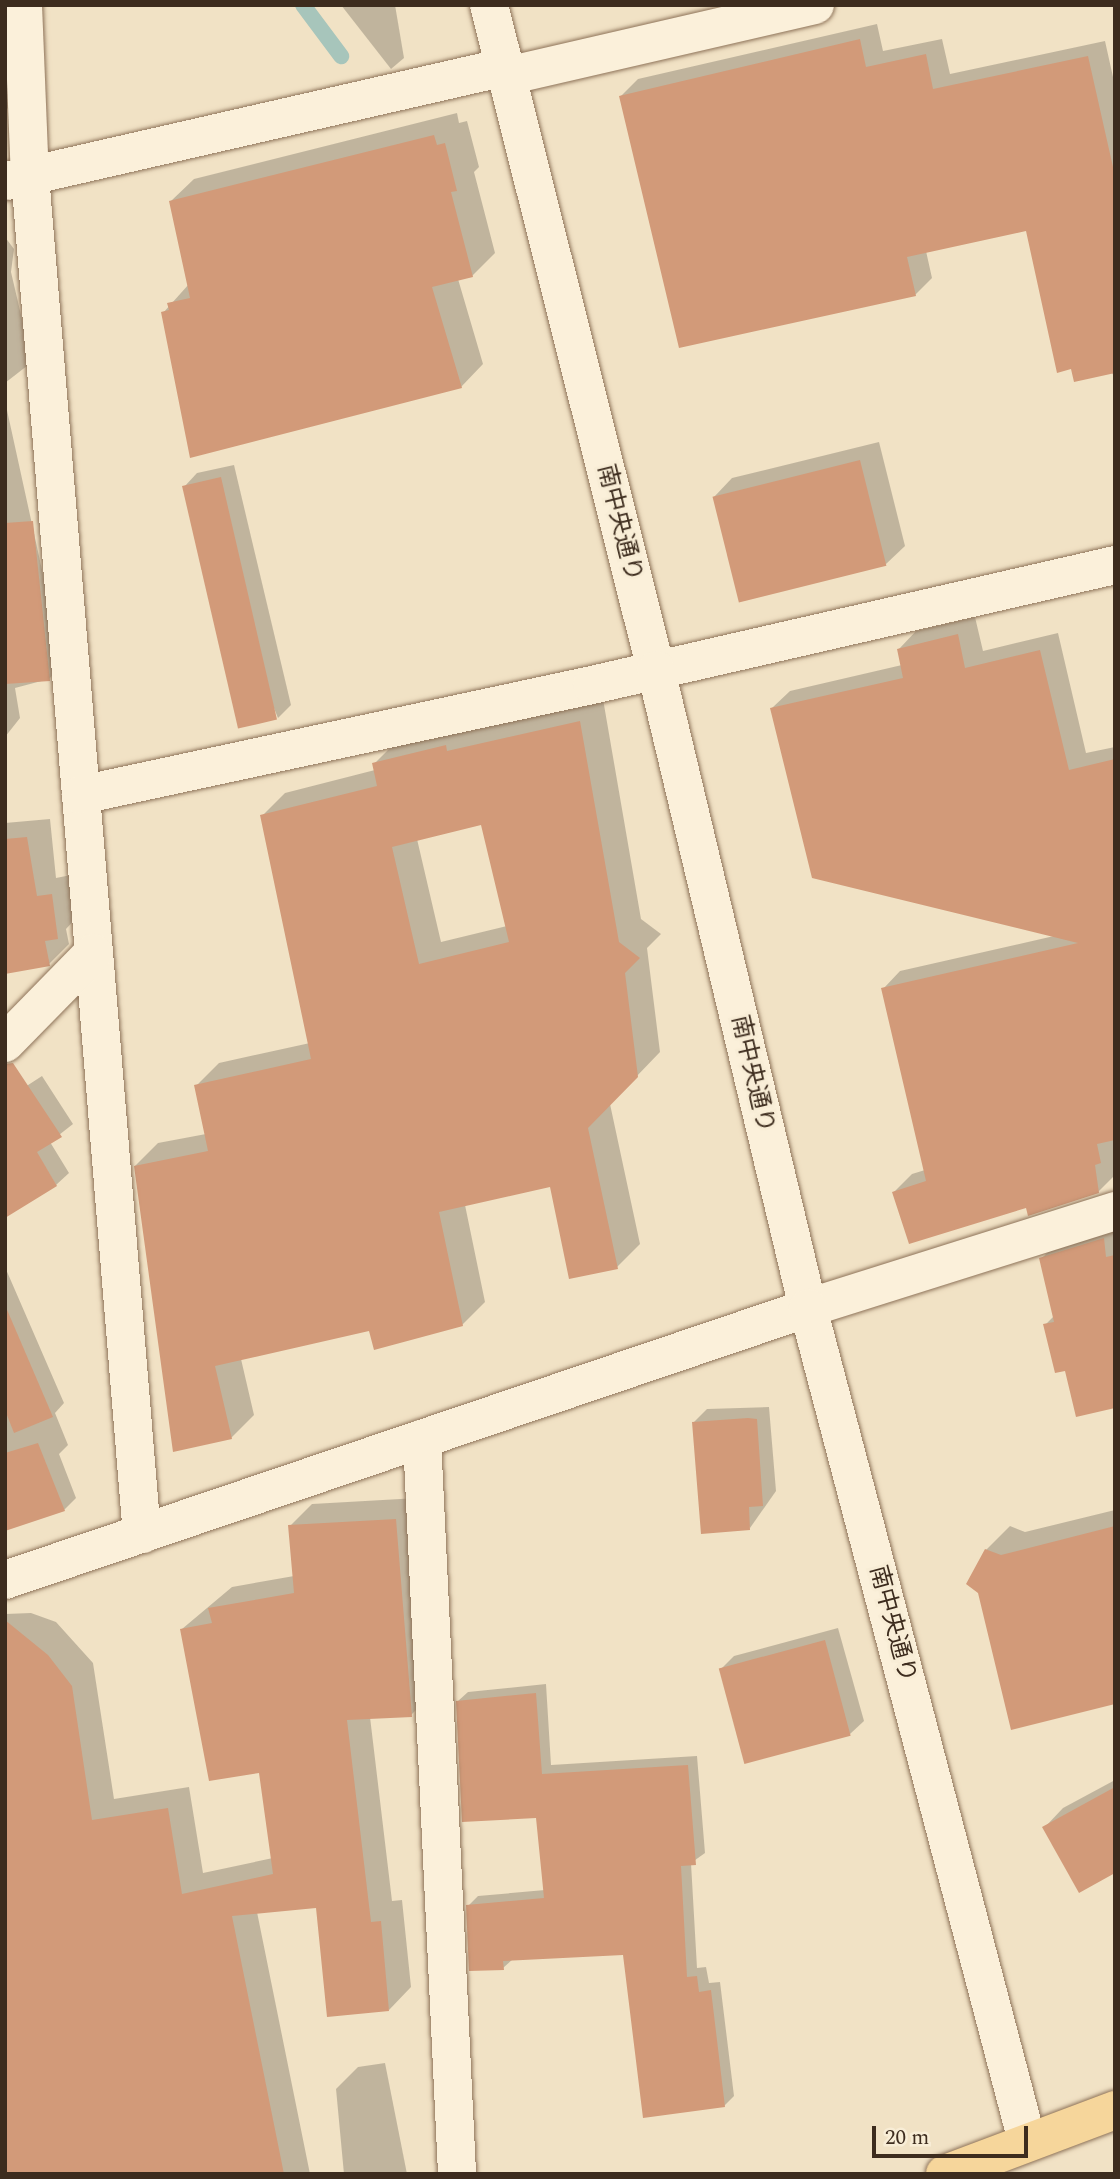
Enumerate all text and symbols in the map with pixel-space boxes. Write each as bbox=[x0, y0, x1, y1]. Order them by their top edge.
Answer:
street label: 南中央通り bbox=[591, 461, 647, 585]
street label: 南中央通り bbox=[724, 1012, 780, 1136]
street label: 南中央通り bbox=[863, 1562, 921, 1686]
scale bar bbox=[875, 2112, 1031, 2156]
text: 20 m bbox=[885, 2122, 929, 2154]

